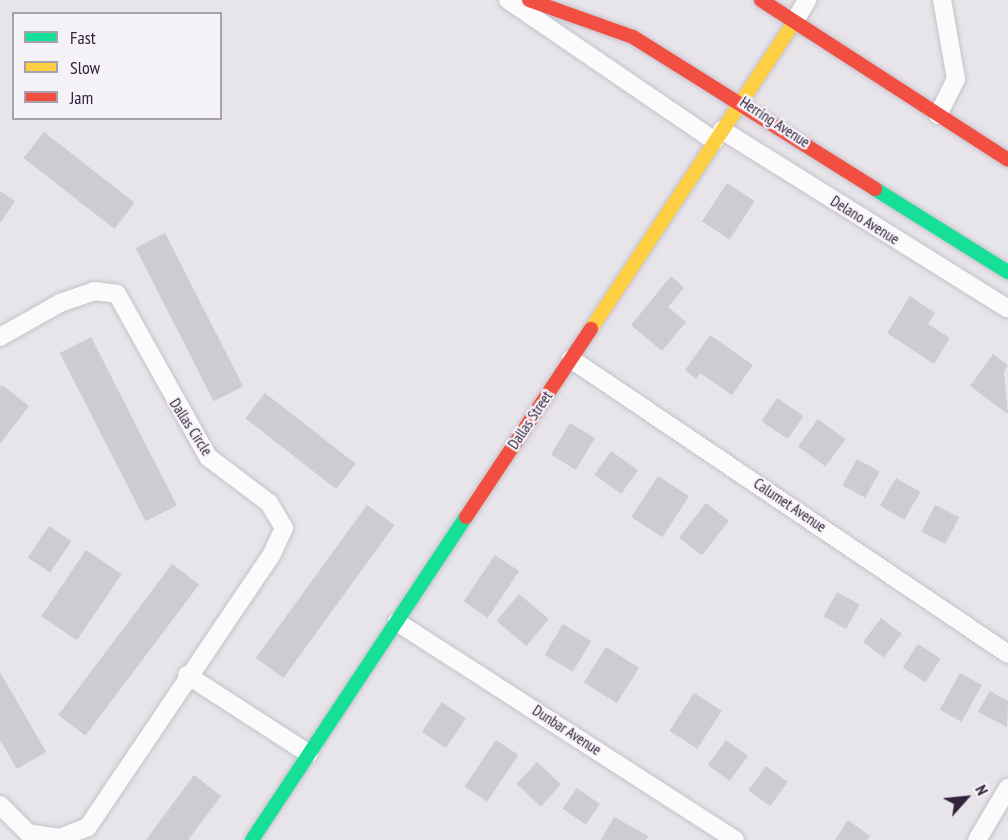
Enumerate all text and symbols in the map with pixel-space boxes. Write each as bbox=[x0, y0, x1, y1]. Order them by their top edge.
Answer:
legend bbox=[12, 12, 222, 120]
text: Fast bbox=[70, 26, 96, 49]
text: Slow bbox=[70, 56, 100, 79]
text: Jam bbox=[70, 86, 93, 109]
street label: Herring Avenue bbox=[737, 93, 813, 151]
street label: Delano Avenue bbox=[827, 192, 903, 248]
street label: Dallas Street bbox=[504, 388, 556, 452]
street label: Dallas Circle bbox=[166, 395, 216, 459]
street label: Calumet Avenue bbox=[750, 474, 830, 536]
street label: Dunbar Avenue bbox=[529, 701, 605, 759]
north arrow bbox=[936, 768, 996, 828]
text: N bbox=[971, 781, 993, 798]

